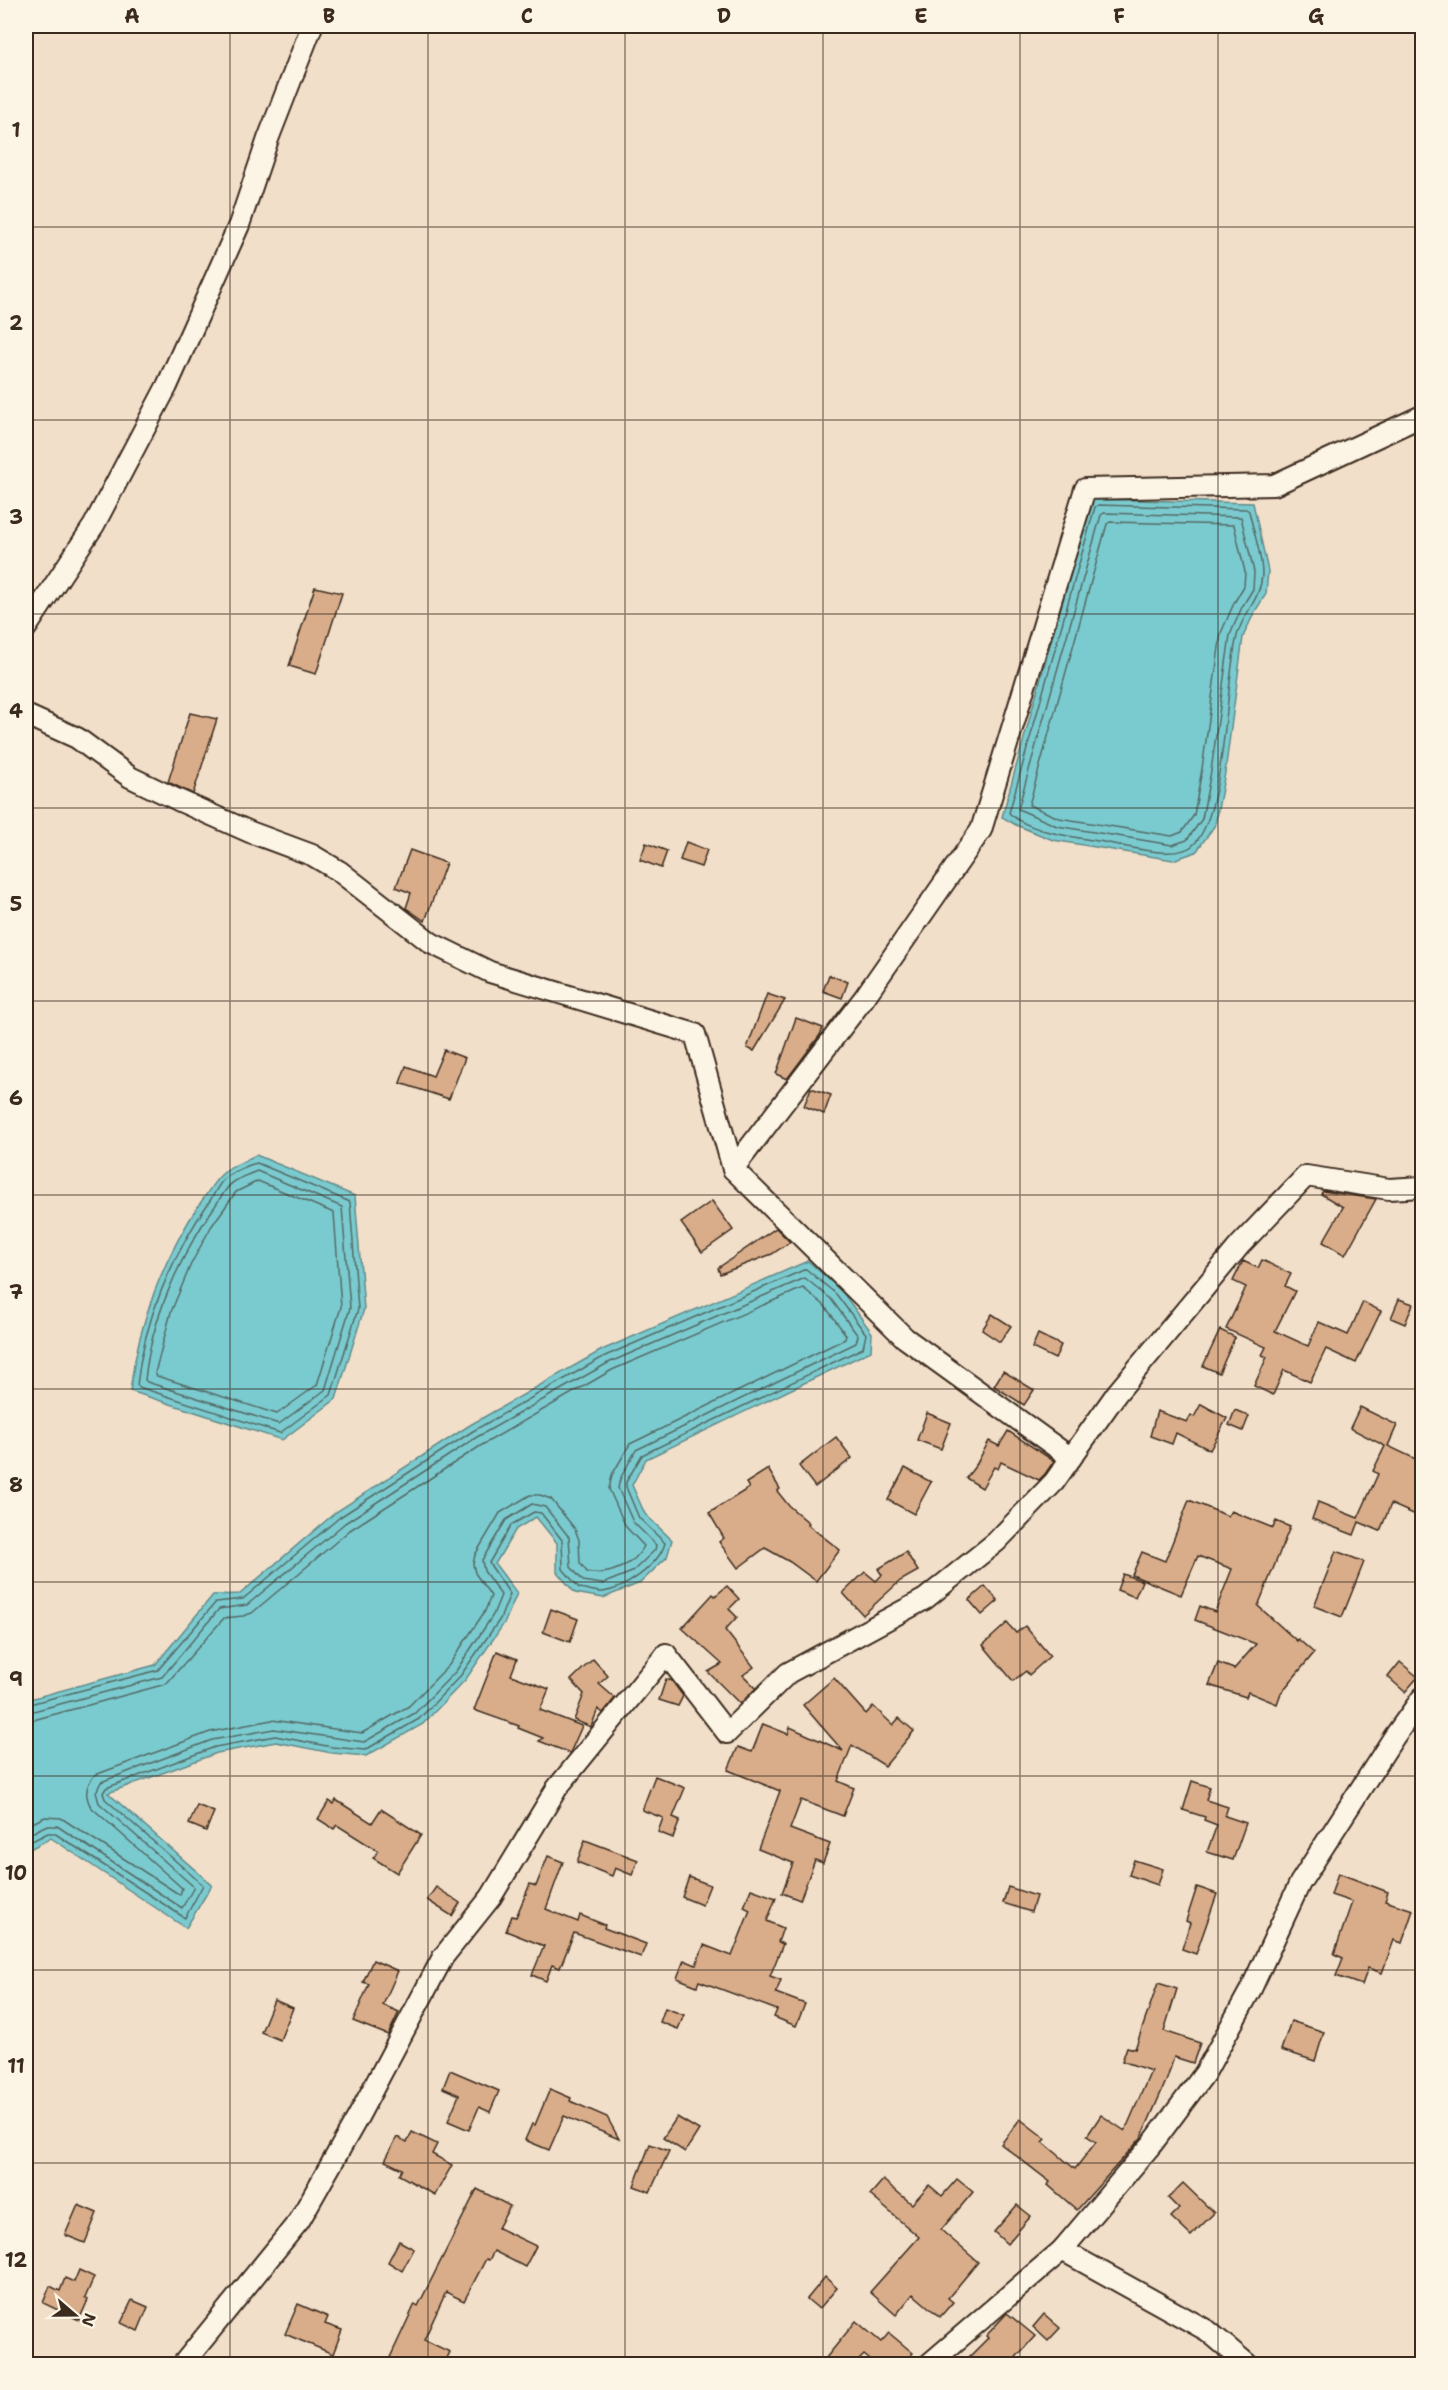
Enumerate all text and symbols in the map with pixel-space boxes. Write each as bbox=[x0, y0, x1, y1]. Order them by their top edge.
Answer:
text: A bbox=[124, 3, 140, 29]
text: B bbox=[323, 3, 335, 29]
text: C bbox=[521, 3, 533, 29]
text: D bbox=[717, 3, 731, 29]
text: E bbox=[914, 3, 928, 29]
text: F bbox=[1113, 3, 1125, 29]
text: G bbox=[1308, 3, 1324, 29]
text: 1 bbox=[11, 117, 21, 143]
text: 2 bbox=[9, 310, 23, 336]
text: 3 bbox=[9, 504, 23, 530]
text: 4 bbox=[9, 698, 23, 724]
text: 5 bbox=[10, 891, 22, 917]
text: 6 bbox=[9, 1085, 23, 1111]
text: 7 bbox=[9, 1279, 23, 1305]
text: 8 bbox=[9, 1472, 23, 1498]
text: 9 bbox=[9, 1666, 23, 1692]
text: 10 bbox=[5, 1860, 27, 1886]
text: 11 bbox=[7, 2053, 25, 2079]
text: 12 bbox=[5, 2247, 27, 2273]
north arrow bbox=[45, 2285, 105, 2345]
text: N bbox=[77, 2310, 101, 2330]

